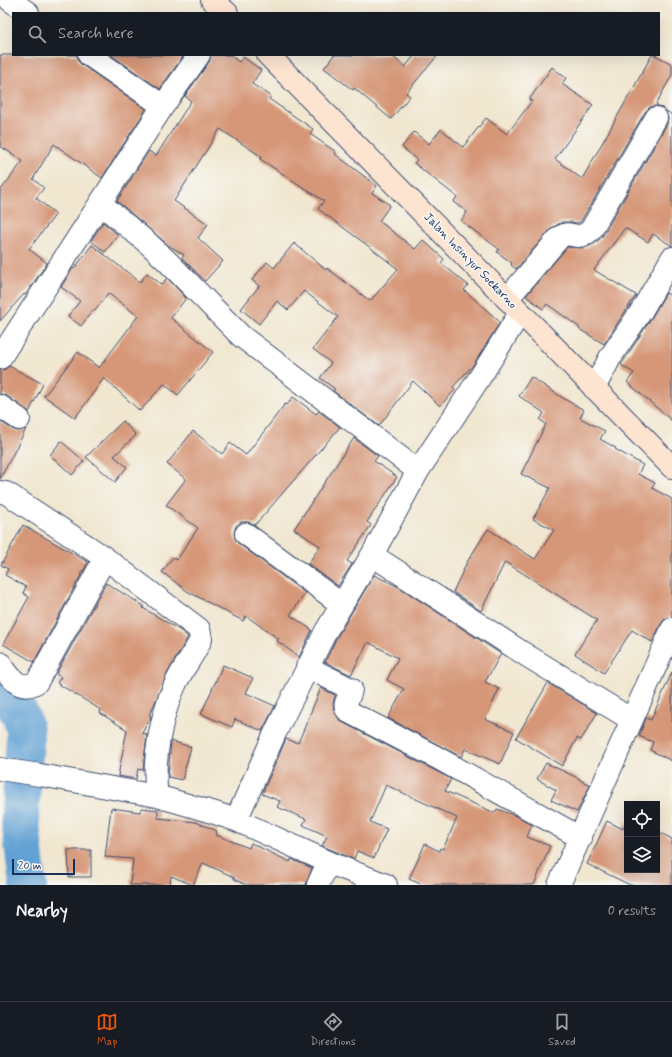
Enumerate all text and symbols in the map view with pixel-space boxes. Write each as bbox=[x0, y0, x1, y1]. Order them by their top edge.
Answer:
search box bbox=[12, 12, 660, 56]
icon: search bbox=[26, 23, 48, 45]
text: Search here bbox=[58, 24, 134, 44]
street label: Jalan Insinyur Soekarno bbox=[420, 210, 520, 313]
map controls bbox=[624, 801, 660, 873]
button: locate bbox=[624, 801, 660, 837]
button: layers bbox=[624, 837, 660, 873]
scale bar bbox=[12, 857, 75, 876]
text: 20 m bbox=[18, 859, 41, 873]
text: Nearby bbox=[16, 900, 68, 922]
text: 0 results bbox=[608, 903, 656, 920]
tab: Map bbox=[96, 1011, 118, 1049]
tab: Directions bbox=[310, 1011, 356, 1049]
tab: Saved bbox=[548, 1011, 576, 1049]

